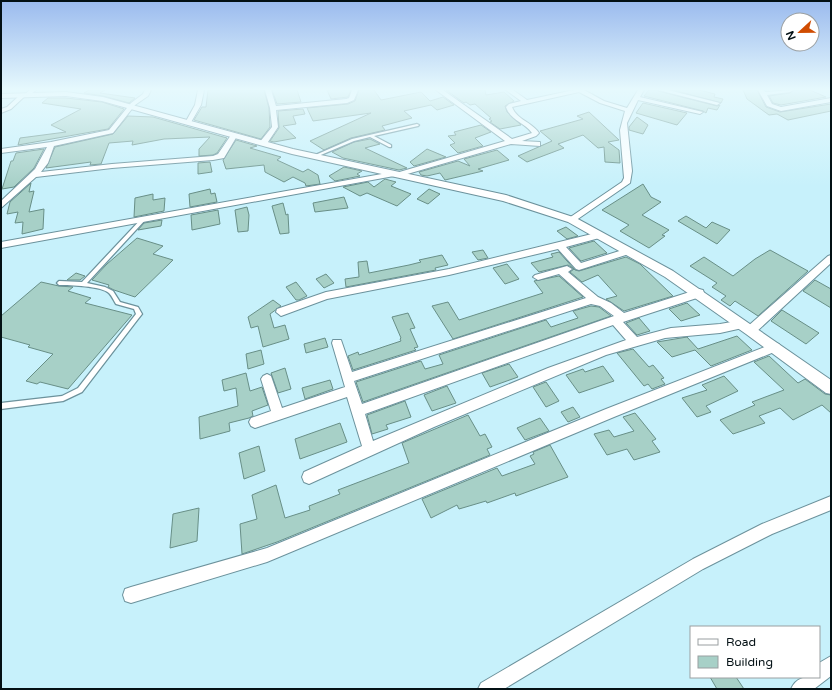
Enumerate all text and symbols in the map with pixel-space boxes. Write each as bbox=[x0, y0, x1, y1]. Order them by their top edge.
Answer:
north arrow bbox=[780, 12, 820, 52]
text: N bbox=[784, 29, 799, 42]
legend bbox=[690, 626, 820, 678]
text: Road bbox=[726, 635, 756, 649]
text: Building bbox=[726, 655, 773, 669]

